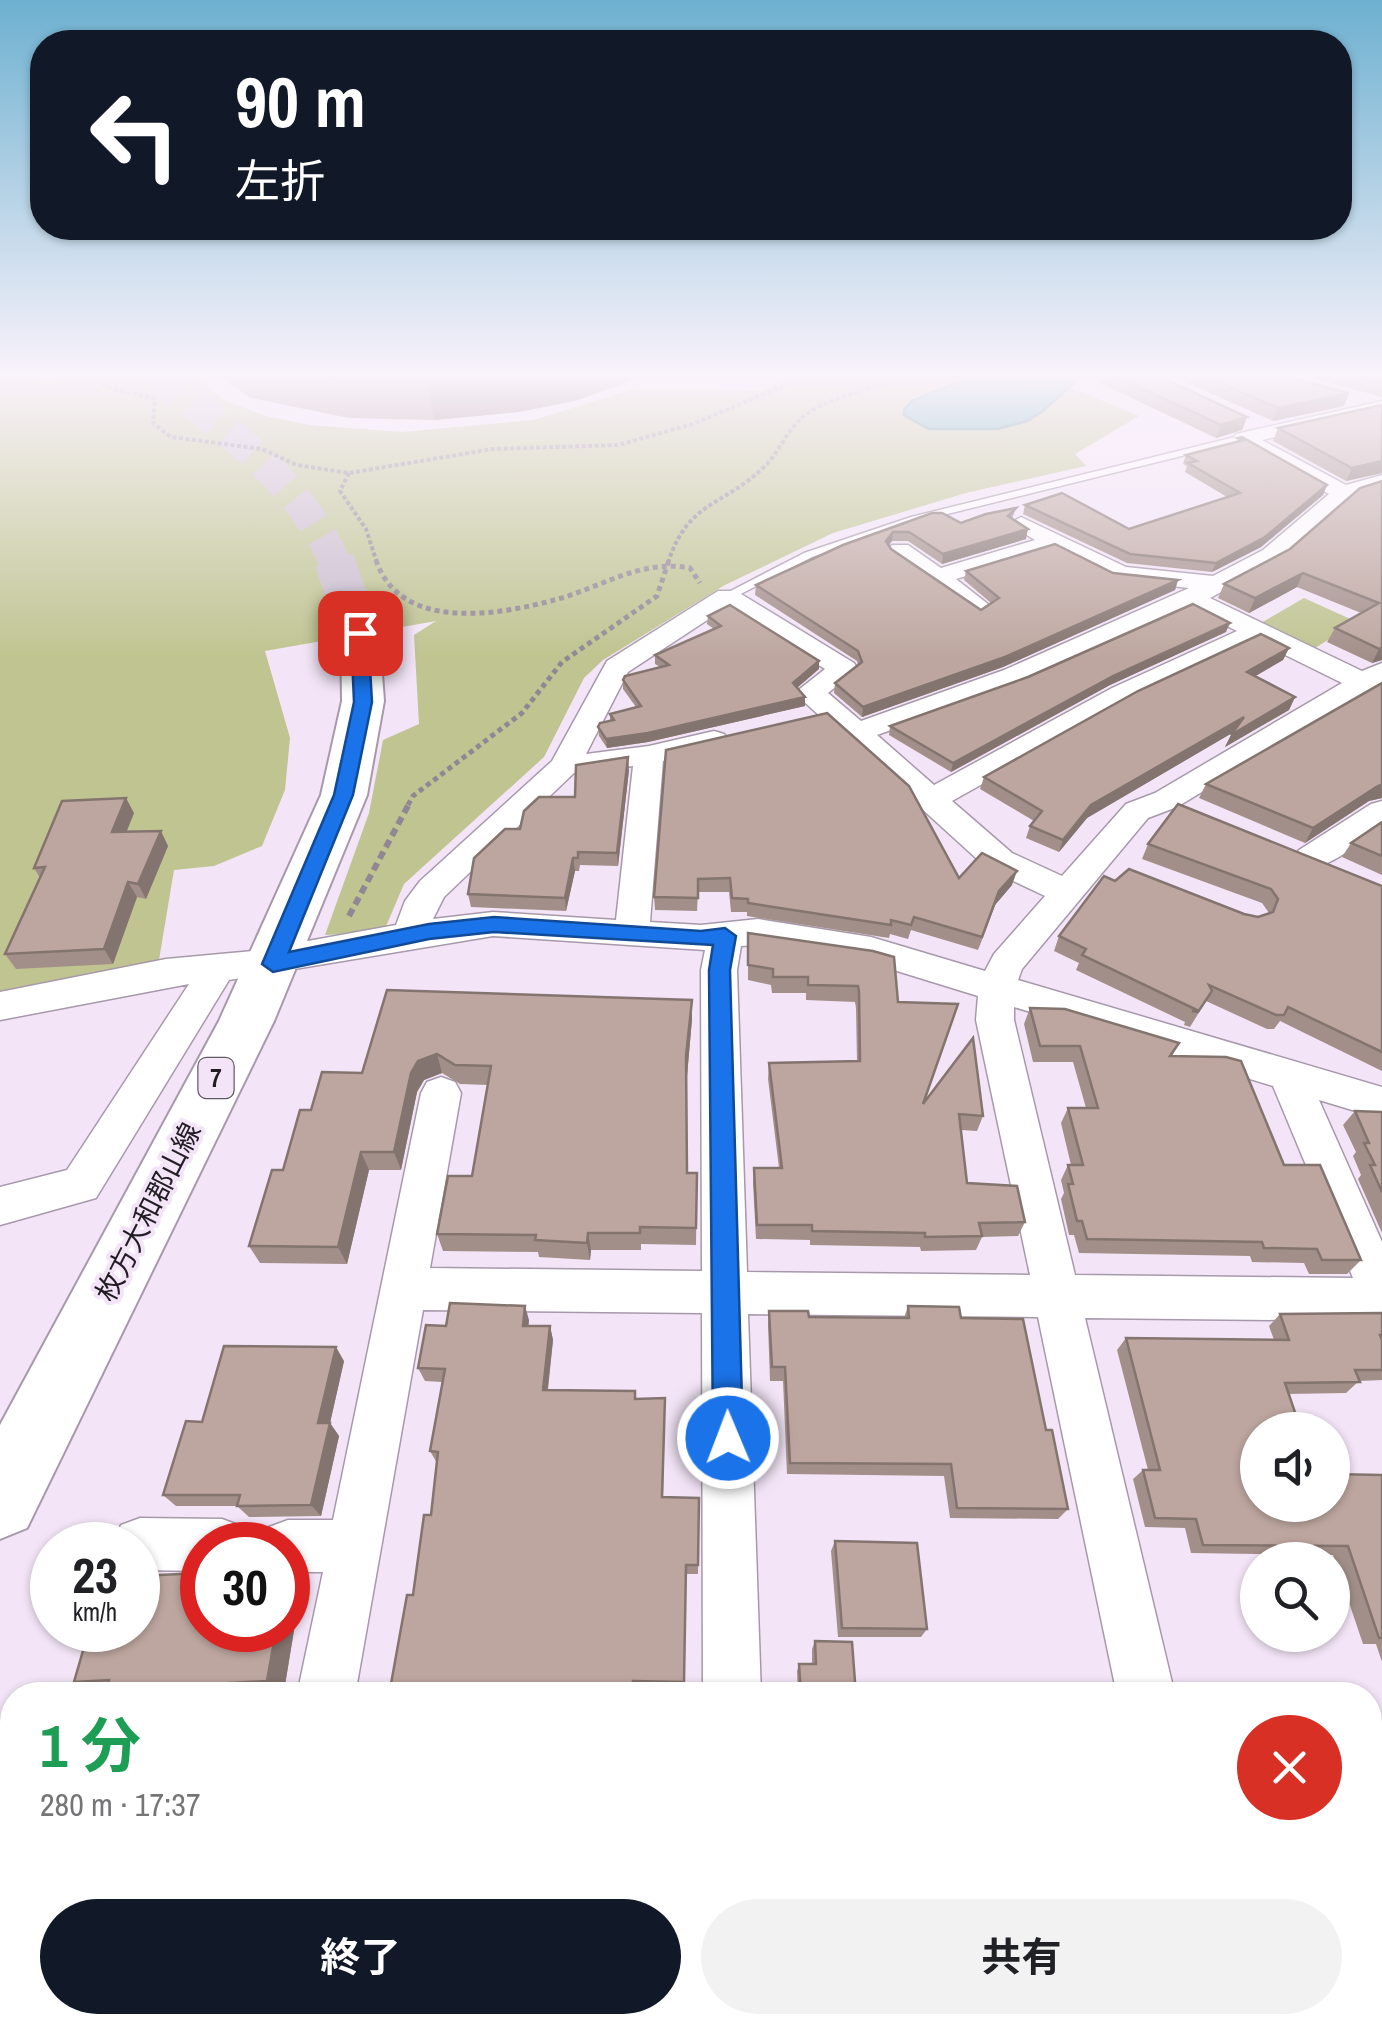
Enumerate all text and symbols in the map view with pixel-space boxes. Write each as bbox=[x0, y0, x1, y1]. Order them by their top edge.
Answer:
text: 90 m bbox=[235, 55, 366, 149]
icon: left bbox=[70, 70, 200, 200]
text: 左折 bbox=[235, 150, 325, 211]
pin bbox=[318, 591, 403, 676]
icon: arrive bbox=[333, 606, 388, 661]
road number: 7 bbox=[198, 1058, 234, 1098]
street label: 枚方大和郡山線 bbox=[87, 1116, 209, 1308]
position arrow bbox=[676, 1386, 780, 1490]
map controls bbox=[1240, 1412, 1350, 1652]
button: sound bbox=[1240, 1412, 1350, 1522]
speed limit sign: 30 bbox=[180, 1522, 310, 1652]
text: 23 bbox=[72, 1541, 118, 1609]
button: search bbox=[1240, 1542, 1350, 1652]
text: km/h bbox=[73, 1595, 117, 1629]
text: 1 分 bbox=[40, 1705, 141, 1786]
button: close bbox=[1237, 1715, 1342, 1820]
text: 280 m · 17:37 bbox=[40, 1783, 200, 1826]
button: 終了 bbox=[40, 1899, 681, 2014]
button: 共有 bbox=[701, 1899, 1342, 2014]

